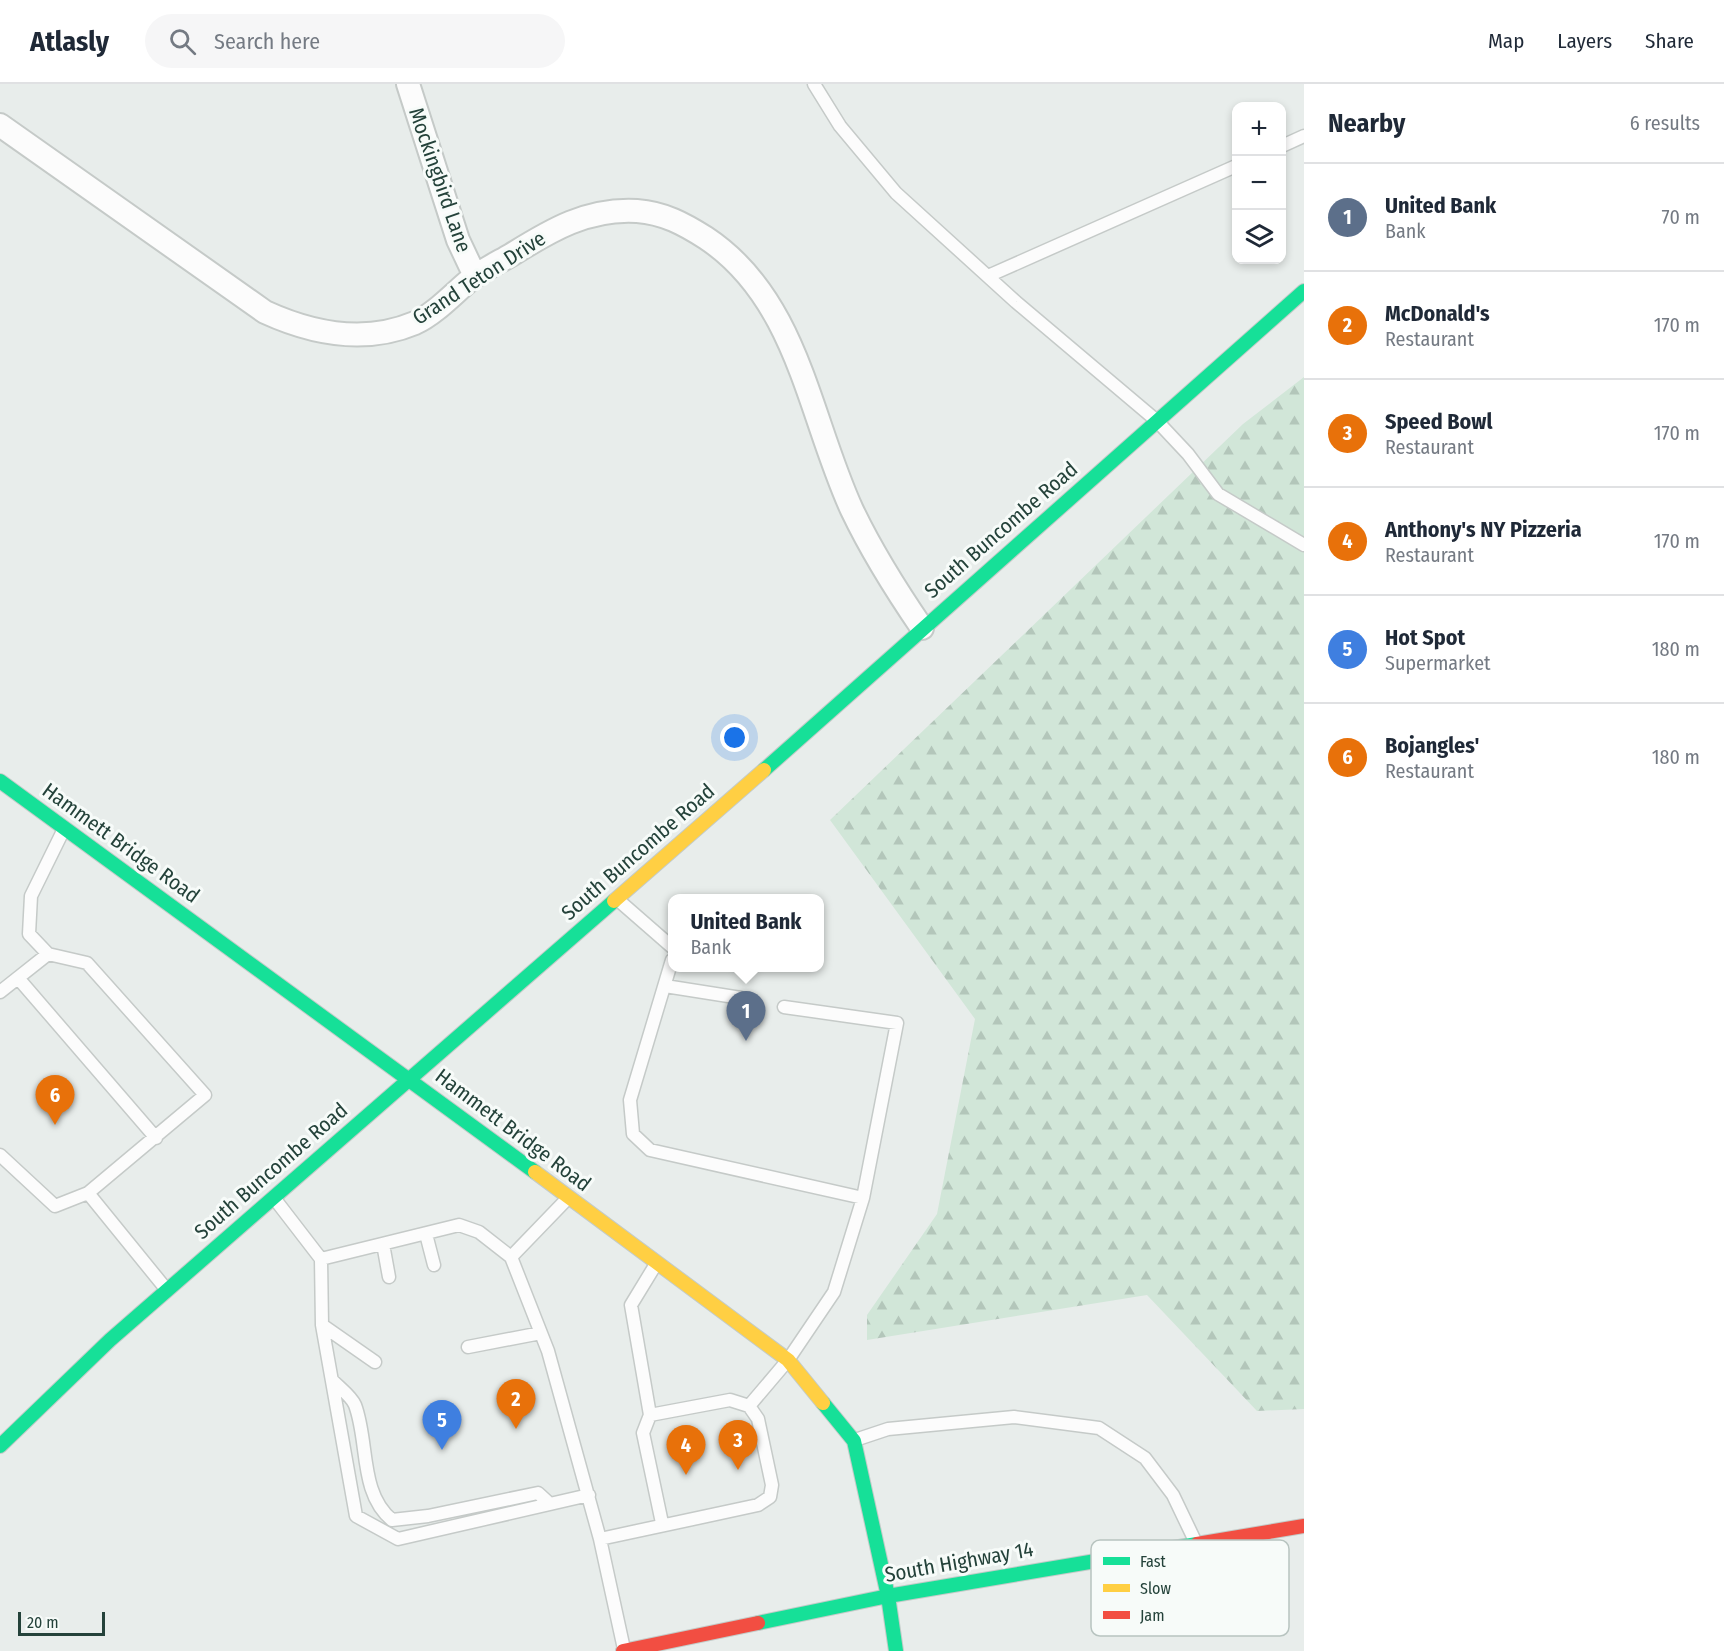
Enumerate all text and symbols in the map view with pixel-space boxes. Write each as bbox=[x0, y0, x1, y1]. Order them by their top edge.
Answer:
search box bbox=[145, 14, 565, 68]
text: Atlasly bbox=[30, 25, 109, 58]
icon: search bbox=[166, 25, 199, 58]
text: Search here bbox=[214, 28, 320, 55]
text: Map bbox=[1488, 28, 1524, 54]
text: Layers bbox=[1557, 28, 1612, 54]
text: Share bbox=[1645, 28, 1694, 54]
map controls bbox=[1232, 102, 1286, 264]
button: + bbox=[1232, 102, 1286, 156]
street label: Mockingbird Lane bbox=[403, 104, 477, 256]
text: Nearby bbox=[1328, 108, 1405, 139]
text: 6 results bbox=[1630, 111, 1700, 135]
button: − bbox=[1232, 156, 1286, 210]
text: United Bank bbox=[1385, 192, 1496, 219]
text: 1 bbox=[1343, 205, 1352, 229]
text: 70 m bbox=[1662, 205, 1700, 229]
button: layers bbox=[1232, 210, 1286, 264]
text: Bank bbox=[1385, 219, 1426, 243]
street label: Grand Teton Drive bbox=[408, 225, 550, 331]
text: McDonald's bbox=[1385, 300, 1490, 327]
text: 2 bbox=[1343, 313, 1352, 337]
text: 170 m bbox=[1654, 313, 1700, 337]
text: Restaurant bbox=[1385, 327, 1474, 351]
text: Speed Bowl bbox=[1385, 408, 1492, 435]
text: 3 bbox=[1343, 421, 1352, 445]
text: 170 m bbox=[1654, 421, 1700, 445]
text: Restaurant bbox=[1385, 435, 1474, 459]
street label: South Buncombe Road bbox=[919, 456, 1083, 604]
text: Anthony's NY Pizzeria bbox=[1385, 516, 1582, 543]
text: 4 bbox=[1342, 529, 1353, 553]
text: 170 m bbox=[1654, 529, 1700, 553]
text: Restaurant bbox=[1385, 543, 1474, 567]
text: Hot Spot bbox=[1385, 624, 1465, 651]
text: 5 bbox=[1343, 637, 1352, 661]
text: 180 m bbox=[1652, 637, 1700, 661]
text: Supermarket bbox=[1385, 651, 1491, 675]
your location bbox=[720, 723, 749, 752]
text: Bojangles' bbox=[1385, 732, 1479, 759]
text: 6 bbox=[1342, 745, 1353, 769]
text: 180 m bbox=[1652, 745, 1700, 769]
text: Restaurant bbox=[1385, 759, 1474, 783]
street label: Hammett Bridge Road bbox=[37, 777, 205, 909]
street label: South Buncombe Road bbox=[556, 778, 720, 926]
popup bbox=[668, 894, 824, 972]
text: United Bank bbox=[690, 908, 802, 935]
text: Bank bbox=[690, 935, 731, 959]
pin: 1 bbox=[726, 992, 766, 1041]
street label: Hammett Bridge Road bbox=[430, 1063, 596, 1197]
pin: 6 bbox=[36, 1076, 74, 1125]
street label: South Buncombe Road bbox=[189, 1097, 353, 1245]
pin: 2 bbox=[496, 1380, 536, 1429]
pin: 5 bbox=[422, 1400, 462, 1450]
pin: 3 bbox=[718, 1420, 758, 1470]
pin: 4 bbox=[666, 1426, 706, 1475]
street label: South Highway 14 bbox=[883, 1536, 1035, 1588]
legend bbox=[1091, 1540, 1289, 1636]
text: Fast bbox=[1140, 1552, 1167, 1571]
text: Slow bbox=[1140, 1579, 1171, 1598]
text: Jam bbox=[1140, 1606, 1165, 1625]
scale bar bbox=[18, 1609, 105, 1636]
text: 20 m bbox=[27, 1613, 58, 1632]

